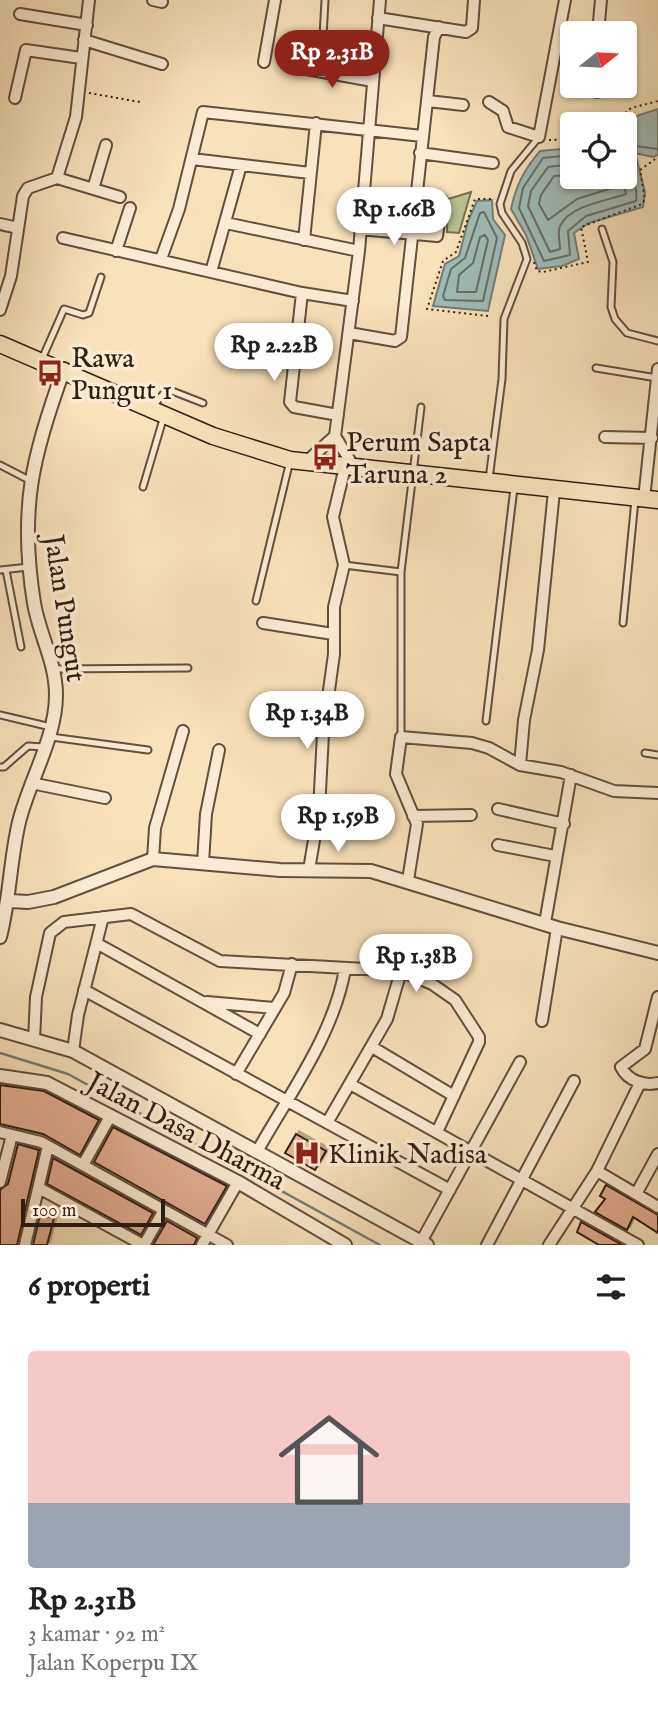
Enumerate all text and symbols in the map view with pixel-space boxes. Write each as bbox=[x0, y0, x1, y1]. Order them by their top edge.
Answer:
north arrow bbox=[560, 21, 637, 98]
map controls bbox=[560, 21, 637, 189]
pin: Rp 2.31B bbox=[260, 31, 404, 90]
text: Rp 2.31B bbox=[291, 38, 373, 67]
button: locate bbox=[560, 112, 637, 189]
pin: Rp 1.66B bbox=[322, 188, 466, 247]
text: Rp 1.66B bbox=[353, 195, 436, 224]
pin: Rp 2.22B bbox=[202, 324, 346, 383]
text: Rp 2.22B bbox=[230, 331, 318, 360]
place label: Rawa Pungut 1 bbox=[71, 342, 173, 409]
bus stop icon: Rawa Pungut 1 bbox=[35, 358, 65, 388]
place label: Perum Sapta Taruna 2 bbox=[346, 426, 491, 493]
bus stop icon: Perum Sapta Taruna 2 bbox=[310, 442, 340, 472]
street label: Jalan Pungut bbox=[34, 529, 92, 685]
pin: Rp 1.34B bbox=[235, 692, 379, 751]
text: Rp 1.34B bbox=[265, 699, 349, 728]
pin: Rp 1.59B bbox=[266, 794, 410, 854]
text: Rp 1.59B bbox=[297, 802, 379, 831]
pin: Rp 1.38B bbox=[344, 934, 488, 994]
text: Rp 1.38B bbox=[375, 942, 457, 971]
street label: Jalan Dasa Dharma bbox=[78, 1064, 292, 1200]
hospital icon: Klinik Nadisa bbox=[292, 1138, 322, 1168]
place label: Klinik Nadisa bbox=[328, 1138, 488, 1173]
scale bar bbox=[21, 1196, 164, 1228]
text: 100 m bbox=[32, 1199, 76, 1223]
text: 6 properti bbox=[28, 1268, 150, 1306]
icon: filters bbox=[592, 1268, 630, 1306]
icon: home bbox=[266, 1397, 392, 1523]
text: Rp 2.31B bbox=[28, 1582, 136, 1620]
text: 3 kamar · 92 m² bbox=[28, 1620, 165, 1649]
text: Jalan Koperpu IX bbox=[28, 1649, 198, 1678]

